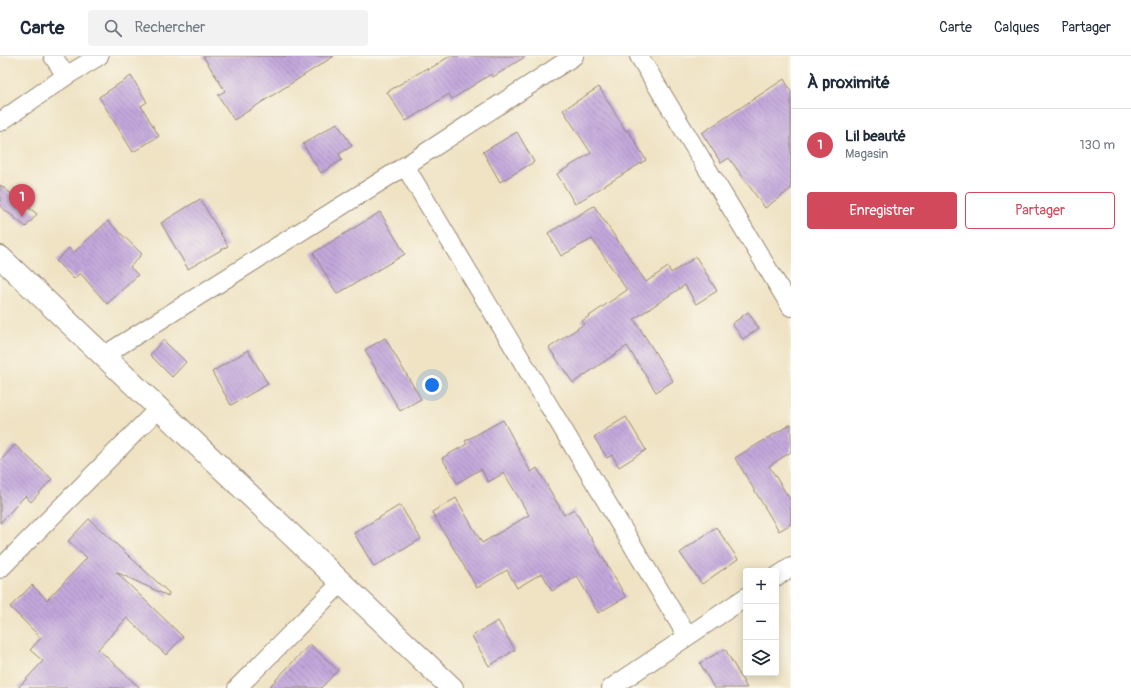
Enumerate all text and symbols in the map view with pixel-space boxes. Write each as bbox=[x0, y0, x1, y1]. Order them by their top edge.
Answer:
search box bbox=[88, 10, 368, 46]
text: Carte bbox=[20, 16, 64, 40]
icon: search bbox=[102, 17, 124, 39]
text: Rechercher bbox=[134, 18, 205, 37]
text: Carte bbox=[939, 19, 972, 36]
text: Calques bbox=[994, 19, 1039, 36]
text: Partager bbox=[1061, 19, 1111, 36]
text: À proximité bbox=[807, 72, 890, 93]
text: Lil beauté bbox=[845, 127, 906, 146]
text: 1 bbox=[817, 137, 823, 153]
text: 130 m bbox=[1079, 137, 1115, 153]
text: Magasin bbox=[845, 146, 888, 162]
pin: 1 bbox=[9, 184, 35, 217]
button: Enregistrer bbox=[807, 192, 957, 229]
button: Partager bbox=[965, 192, 1115, 229]
your location bbox=[422, 375, 442, 395]
map controls bbox=[743, 568, 779, 676]
button: + bbox=[743, 568, 779, 604]
button: − bbox=[743, 604, 779, 640]
button: layers bbox=[743, 640, 779, 676]

